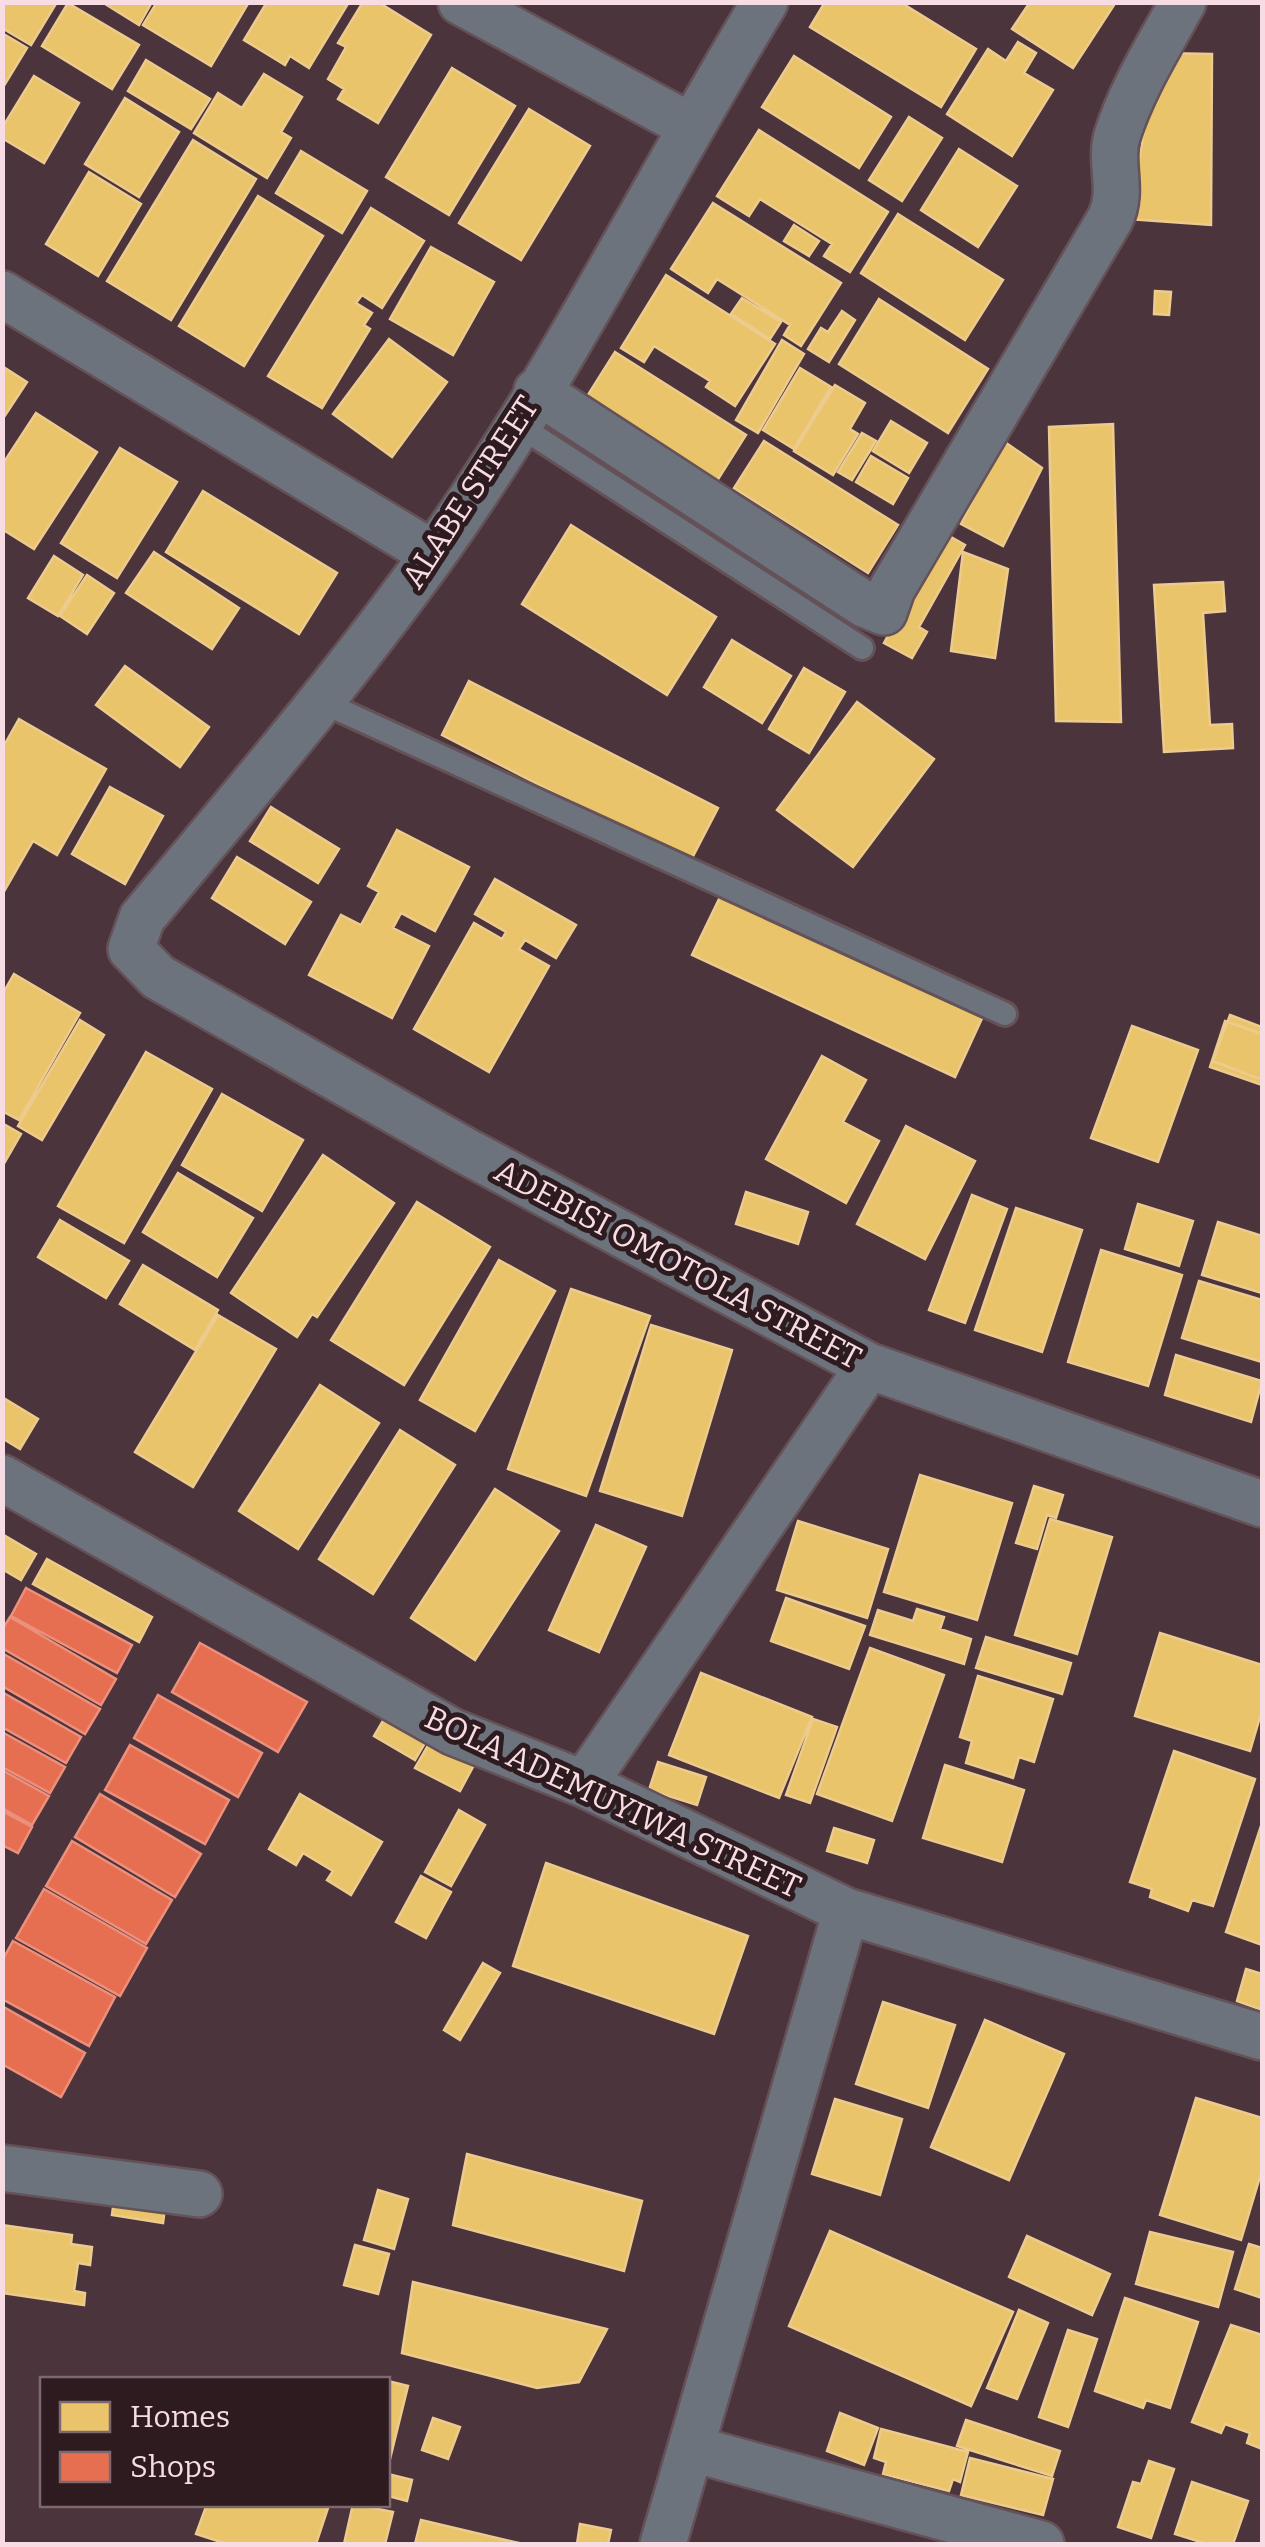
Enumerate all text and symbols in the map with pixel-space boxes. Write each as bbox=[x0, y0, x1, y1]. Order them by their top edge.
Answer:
street label: ALABE STREET bbox=[394, 389, 546, 595]
street label: ADEBISI OMOTOLA STREET bbox=[489, 1151, 867, 1377]
street label: BOLA ADEMUYIWA STREET bbox=[419, 1698, 807, 1906]
legend bbox=[40, 2377, 390, 2507]
text: Homes bbox=[130, 2399, 230, 2435]
text: Shops bbox=[130, 2449, 216, 2485]

